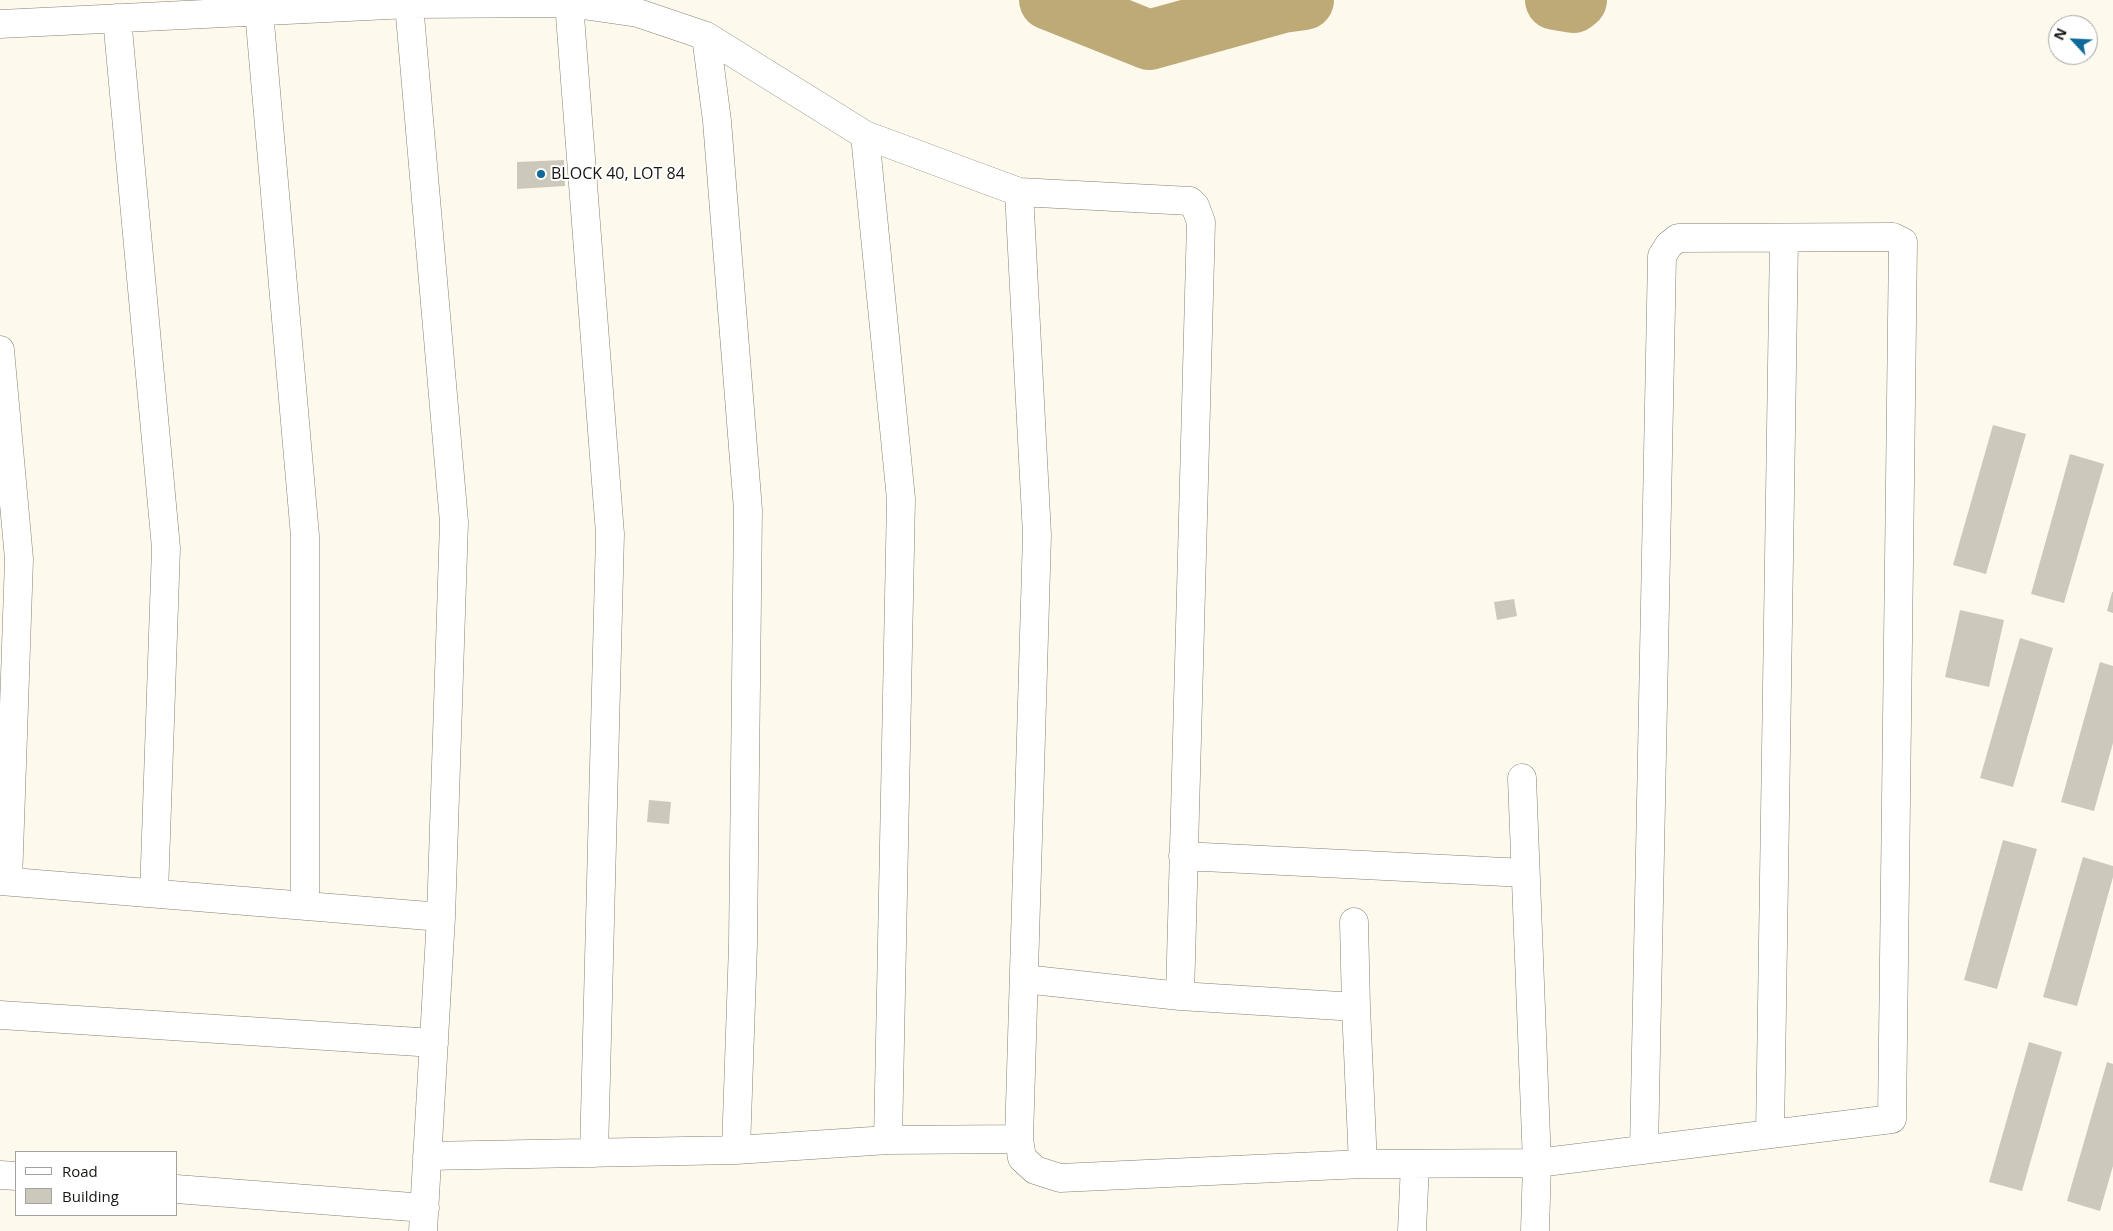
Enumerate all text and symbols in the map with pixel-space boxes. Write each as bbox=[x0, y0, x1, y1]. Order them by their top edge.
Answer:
north arrow bbox=[2048, 15, 2098, 65]
text: N bbox=[2049, 25, 2071, 43]
place label: BLOCK 40, LOT 84 bbox=[551, 164, 685, 184]
marker: BLOCK 40, LOT 84 bbox=[535, 168, 547, 180]
legend bbox=[15, 1151, 178, 1216]
text: Road bbox=[62, 1161, 98, 1181]
text: Building bbox=[62, 1186, 119, 1206]

